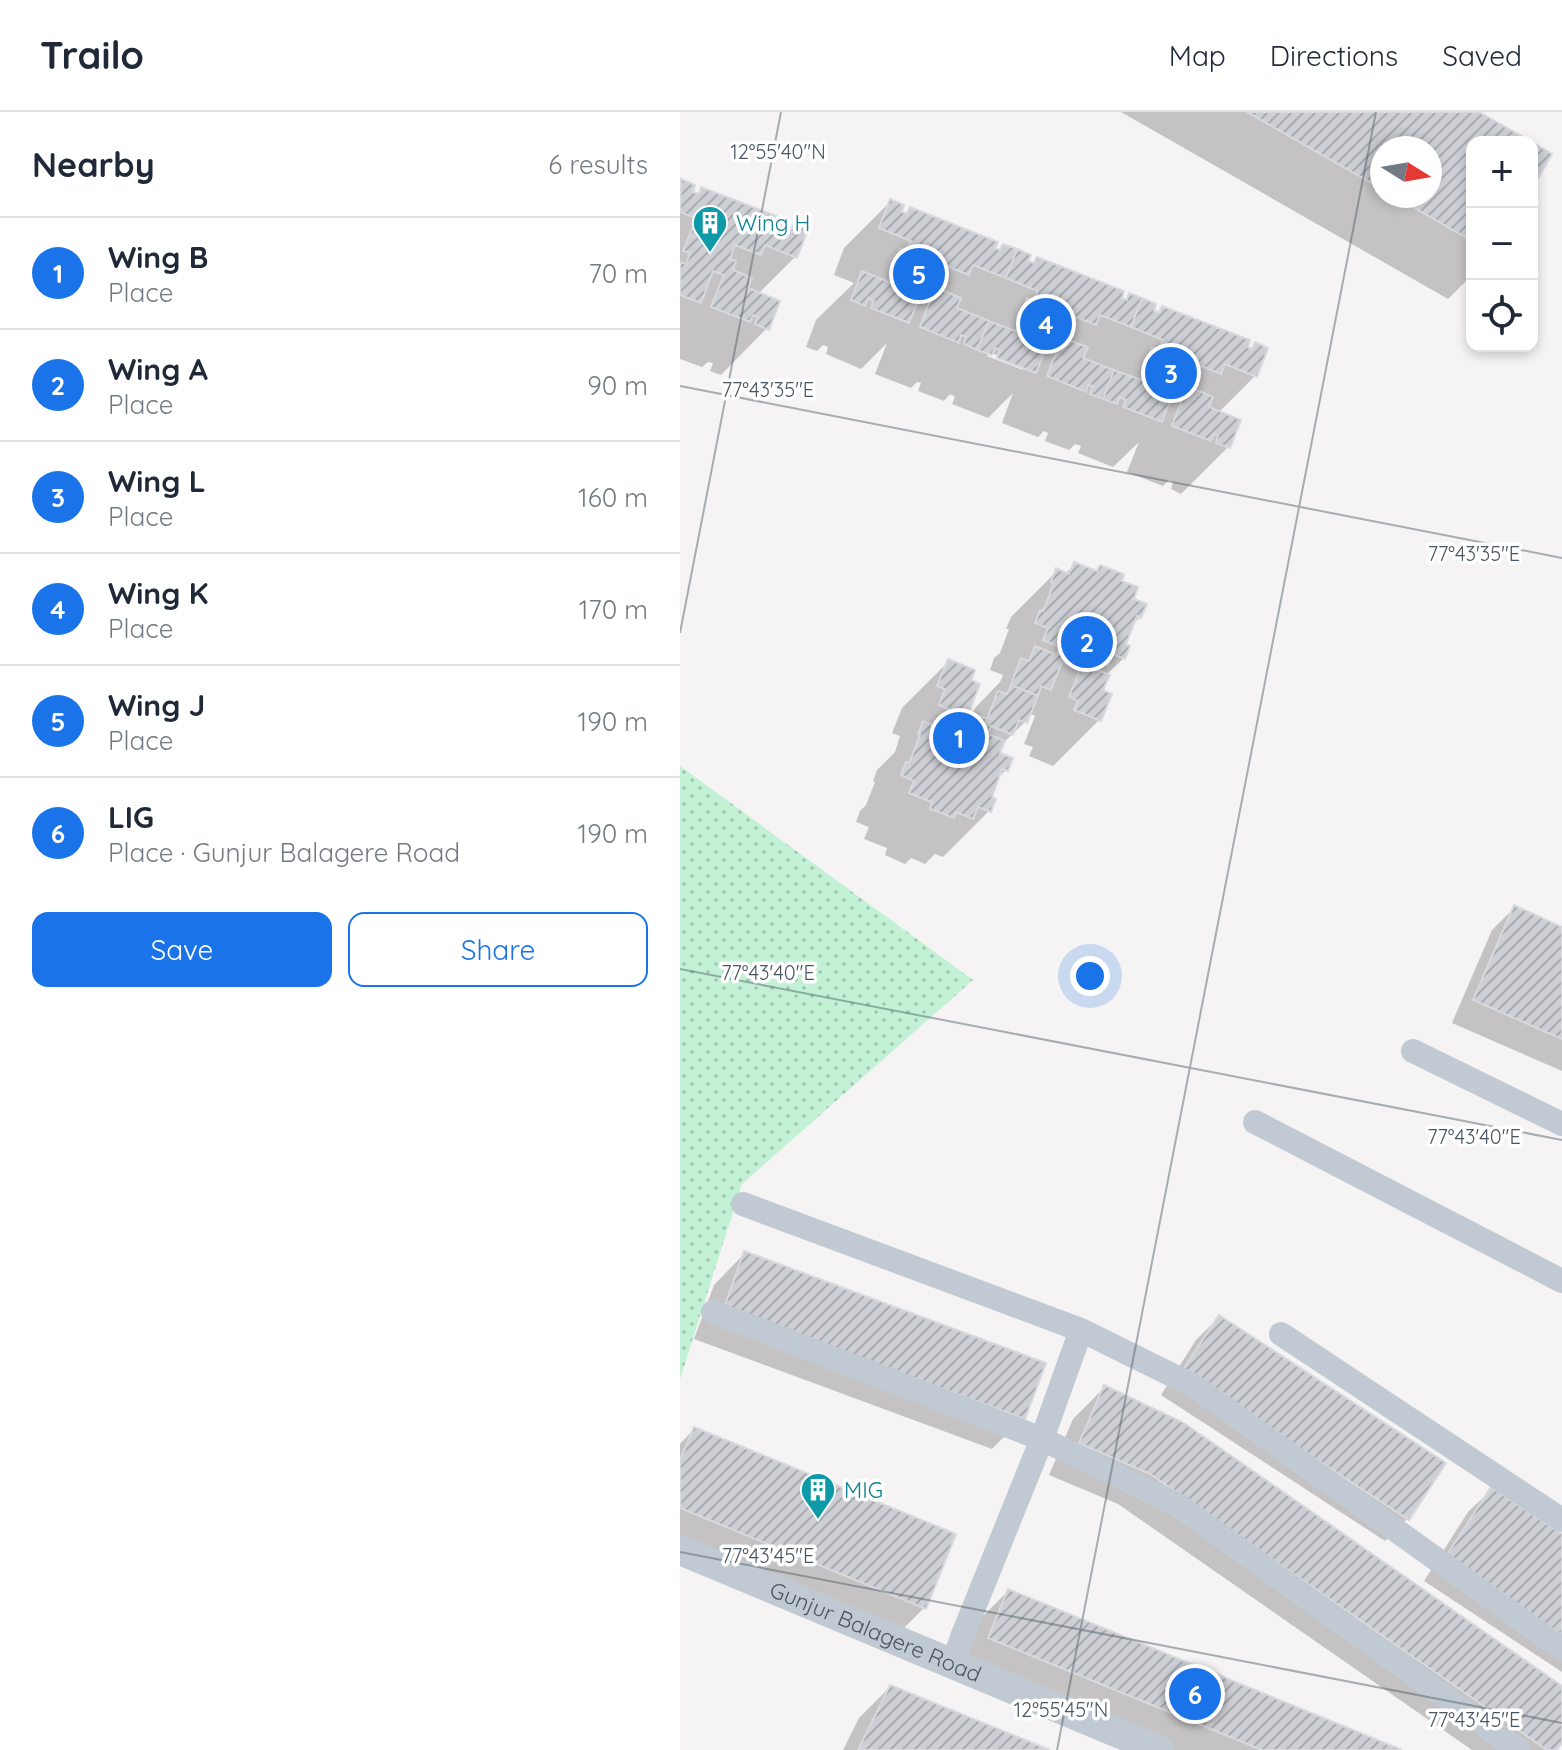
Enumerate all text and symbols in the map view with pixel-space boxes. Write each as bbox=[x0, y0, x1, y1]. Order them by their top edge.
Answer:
text: Trailo bbox=[40, 31, 144, 79]
text: Map bbox=[1169, 38, 1226, 73]
text: Directions bbox=[1270, 38, 1398, 73]
text: Saved bbox=[1442, 38, 1522, 73]
north arrow bbox=[1370, 136, 1442, 208]
map controls bbox=[1466, 136, 1538, 352]
button: + bbox=[1466, 136, 1538, 208]
text: 12°55'40"N bbox=[730, 139, 826, 164]
text: Nearby bbox=[32, 143, 155, 186]
text: 6 results bbox=[548, 148, 648, 181]
building icon: Wing H bbox=[691, 204, 729, 254]
button: − bbox=[1466, 208, 1538, 280]
place label: Wing H bbox=[736, 209, 810, 237]
text: Wing B bbox=[108, 238, 208, 276]
pin: 5 bbox=[893, 244, 945, 304]
text: 1 bbox=[53, 257, 63, 290]
text: 70 m bbox=[588, 257, 648, 290]
text: Place bbox=[108, 276, 173, 309]
button: locate bbox=[1466, 280, 1538, 352]
pin: 4 bbox=[1020, 294, 1072, 354]
pin: 3 bbox=[1145, 343, 1197, 403]
text: Wing A bbox=[108, 350, 208, 388]
text: 2 bbox=[51, 369, 65, 402]
text: 90 m bbox=[587, 369, 648, 402]
text: 77°43'35"E bbox=[722, 377, 814, 402]
text: Place bbox=[108, 388, 173, 421]
text: Wing L bbox=[108, 462, 206, 500]
text: 3 bbox=[51, 481, 65, 514]
text: 160 m bbox=[578, 481, 648, 514]
text: Place bbox=[108, 500, 173, 533]
text: 77°43'35"E bbox=[1428, 541, 1520, 566]
text: Wing K bbox=[108, 574, 208, 612]
text: 4 bbox=[50, 593, 66, 626]
text: 170 m bbox=[579, 593, 648, 626]
text: Place bbox=[108, 612, 173, 645]
pin: 2 bbox=[1061, 612, 1113, 672]
text: Wing J bbox=[108, 686, 205, 724]
text: 5 bbox=[51, 705, 65, 738]
text: 190 m bbox=[578, 705, 648, 738]
pin: 1 bbox=[933, 708, 985, 768]
text: Place bbox=[108, 724, 173, 757]
text: LIG bbox=[108, 798, 154, 836]
text: 6 bbox=[51, 817, 65, 850]
text: 190 m bbox=[578, 817, 648, 850]
text: Place · Gunjur Balagere Road bbox=[108, 836, 460, 869]
button: Save bbox=[32, 912, 332, 987]
button: Share bbox=[348, 912, 648, 987]
your location bbox=[1070, 956, 1110, 996]
text: 77°43'40"E bbox=[721, 960, 815, 985]
text: 77°43'40"E bbox=[1427, 1124, 1521, 1149]
building icon: MIG bbox=[799, 1471, 837, 1521]
place label: MIG bbox=[844, 1476, 883, 1504]
text: 77°43'45"E bbox=[722, 1543, 814, 1568]
street label: Gunjur Balagere Road bbox=[766, 1575, 985, 1688]
pin: 6 bbox=[1169, 1664, 1221, 1724]
text: 12°55'45"N bbox=[1014, 1697, 1108, 1722]
text: 77°43'45"E bbox=[1428, 1707, 1520, 1732]

